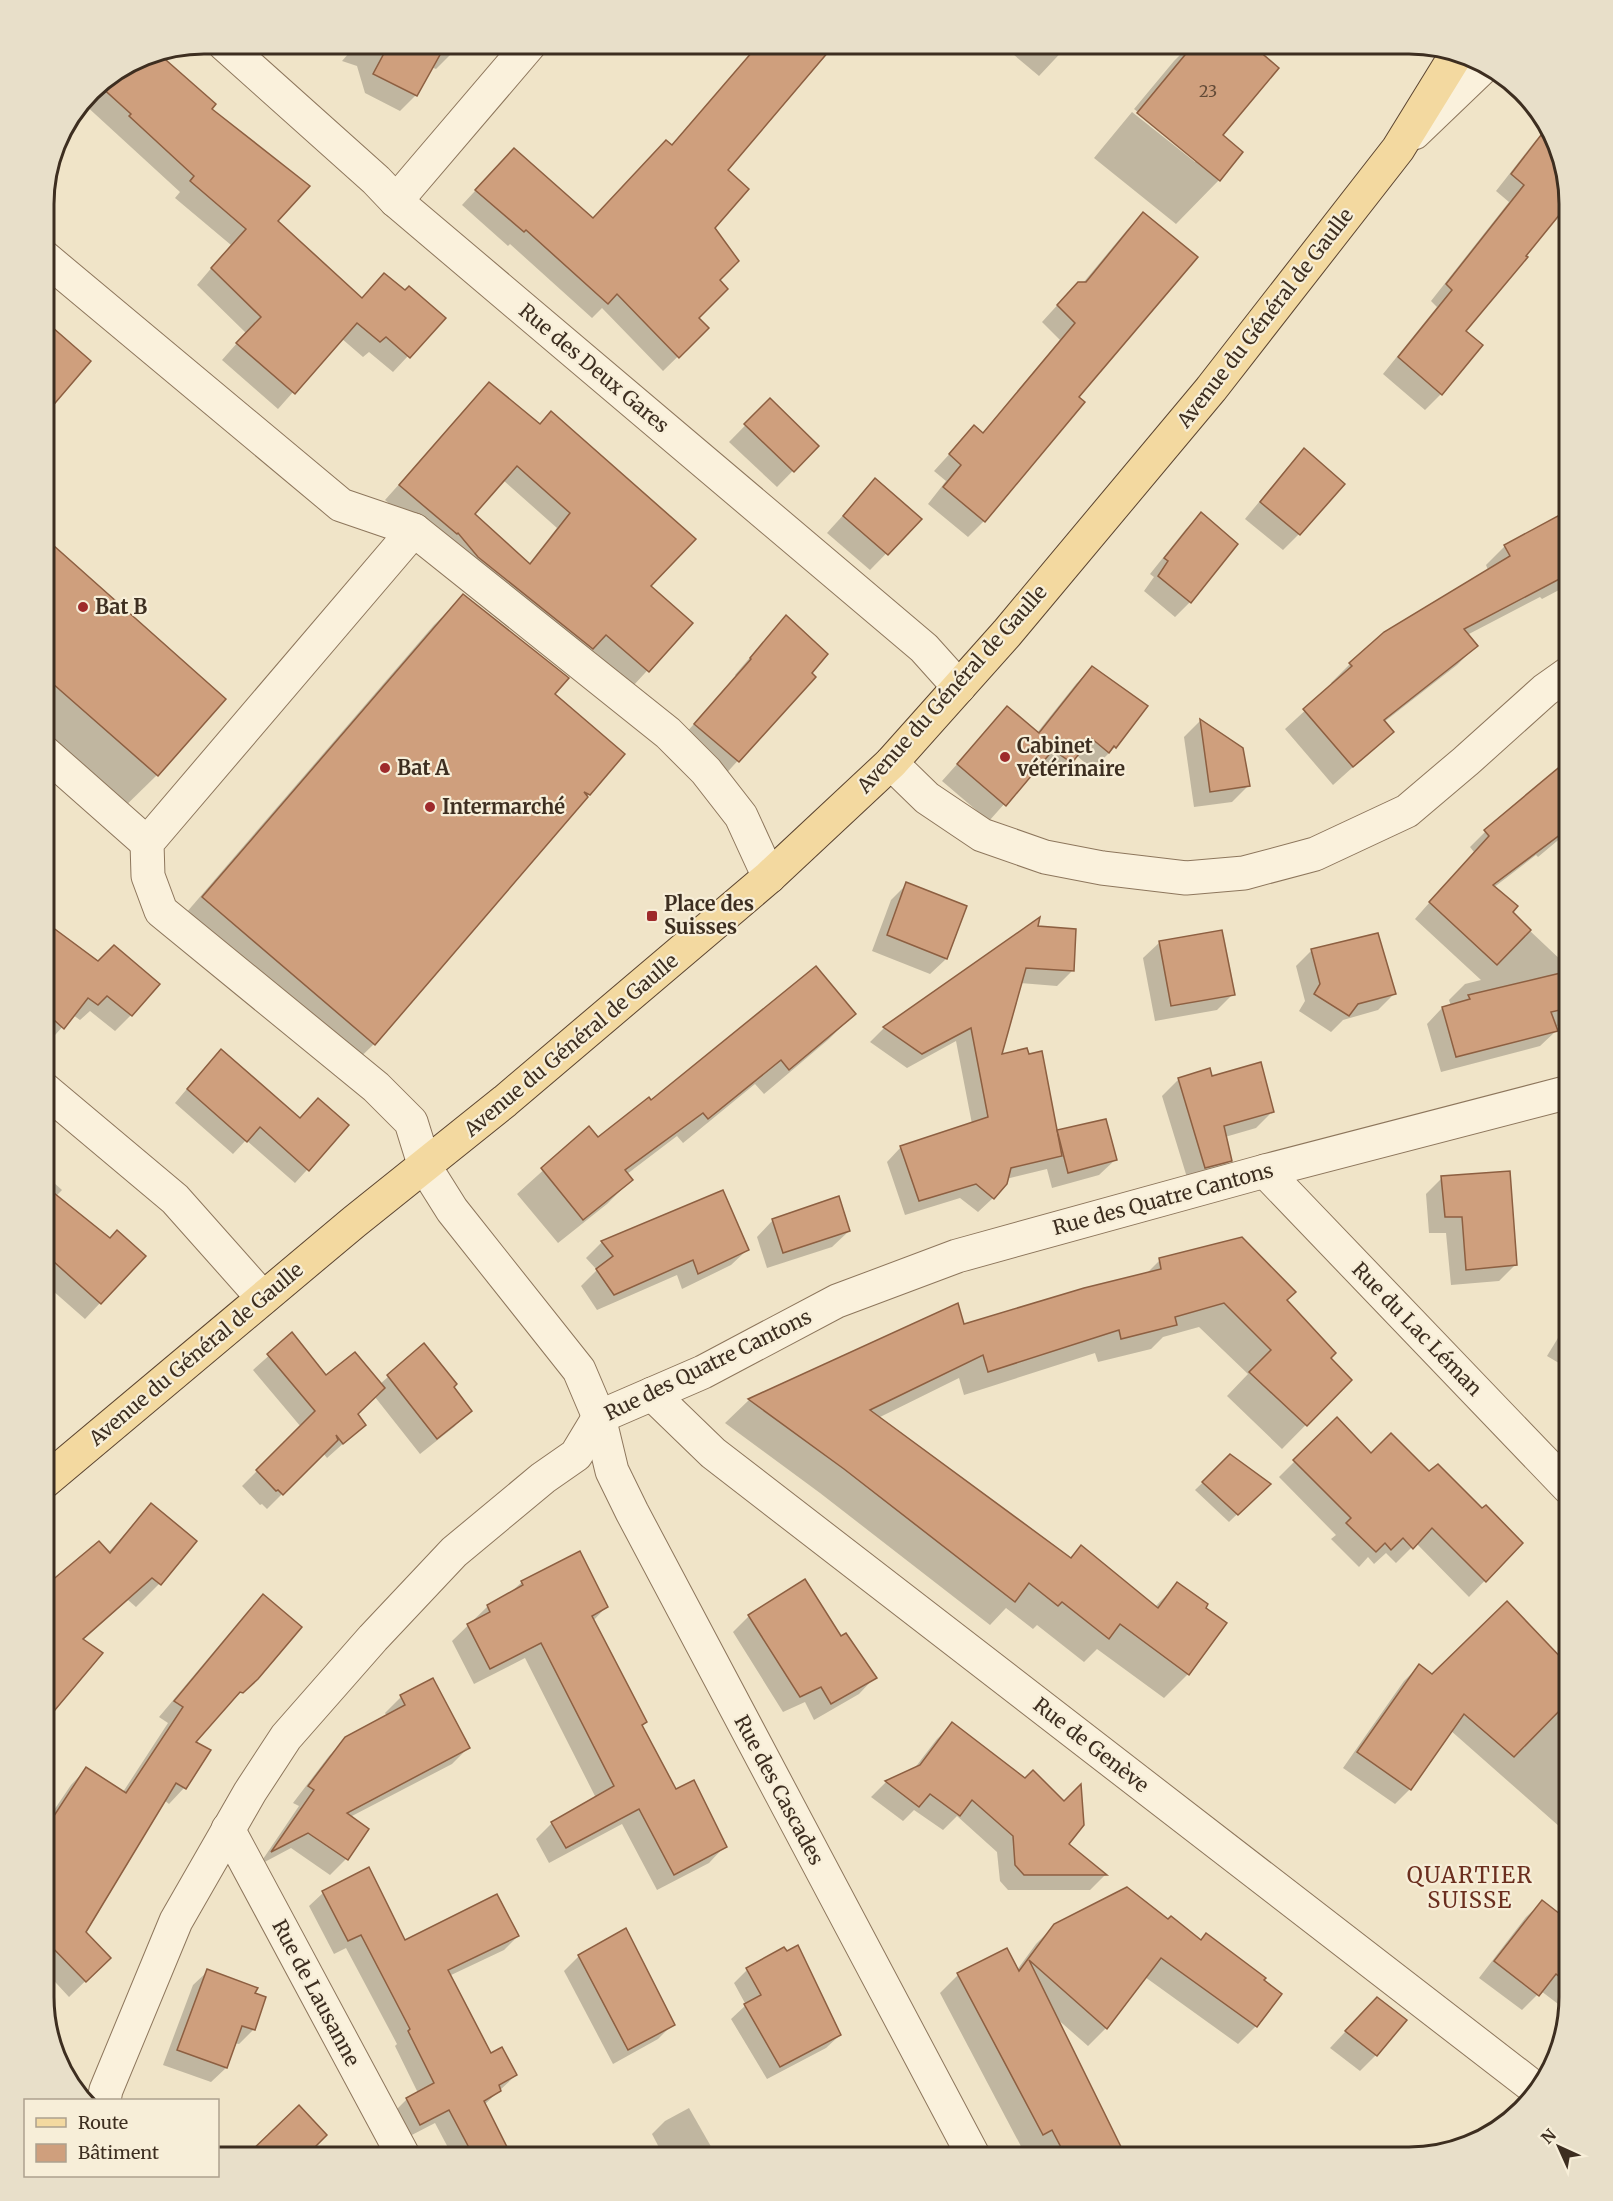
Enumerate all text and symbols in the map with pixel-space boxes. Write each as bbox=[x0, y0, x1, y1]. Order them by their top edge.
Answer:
house number: 23 bbox=[1199, 81, 1217, 101]
street label: Avenue du Général de Gaulle bbox=[1171, 203, 1358, 433]
street label: Rue des Deux Gares bbox=[514, 298, 674, 438]
street label: Avenue du Général de Gaulle bbox=[851, 579, 1052, 799]
place label: Bat B bbox=[95, 594, 147, 619]
marker: Bat B bbox=[76, 600, 90, 614]
place label: Cabinet vétérinaire bbox=[1016, 733, 1125, 781]
marker: Cabinet vétérinaire bbox=[998, 750, 1012, 764]
place label: Bat A bbox=[397, 755, 450, 780]
marker: Bat A bbox=[378, 761, 392, 775]
place label: Intermarché bbox=[442, 794, 565, 819]
marker: Intermarché bbox=[423, 800, 437, 814]
place label: Place des Suisses bbox=[664, 891, 754, 939]
marker: Place des Suisses bbox=[645, 909, 659, 923]
street label: Avenue du Général de Gaulle bbox=[458, 948, 683, 1142]
street label: Rue des Quatre Cantons bbox=[1050, 1157, 1276, 1240]
street label: Avenue du Général de Gaulle bbox=[83, 1257, 308, 1451]
street label: Rue du Lac Léman bbox=[1347, 1257, 1488, 1401]
street label: Rue des Quatre Cantons bbox=[600, 1304, 815, 1426]
street label: Rue de Genève bbox=[1029, 1692, 1154, 1797]
street label: Rue des Cascades bbox=[729, 1711, 829, 1869]
district label: QUARTIER SUISSE bbox=[1407, 1861, 1533, 1914]
street label: Rue de Lausanne bbox=[267, 1915, 366, 2070]
legend bbox=[24, 2099, 219, 2177]
text: Route bbox=[78, 2111, 128, 2134]
north arrow bbox=[1529, 2117, 1589, 2177]
text: N bbox=[1537, 2125, 1560, 2148]
text: Bâtiment bbox=[78, 2141, 159, 2164]

